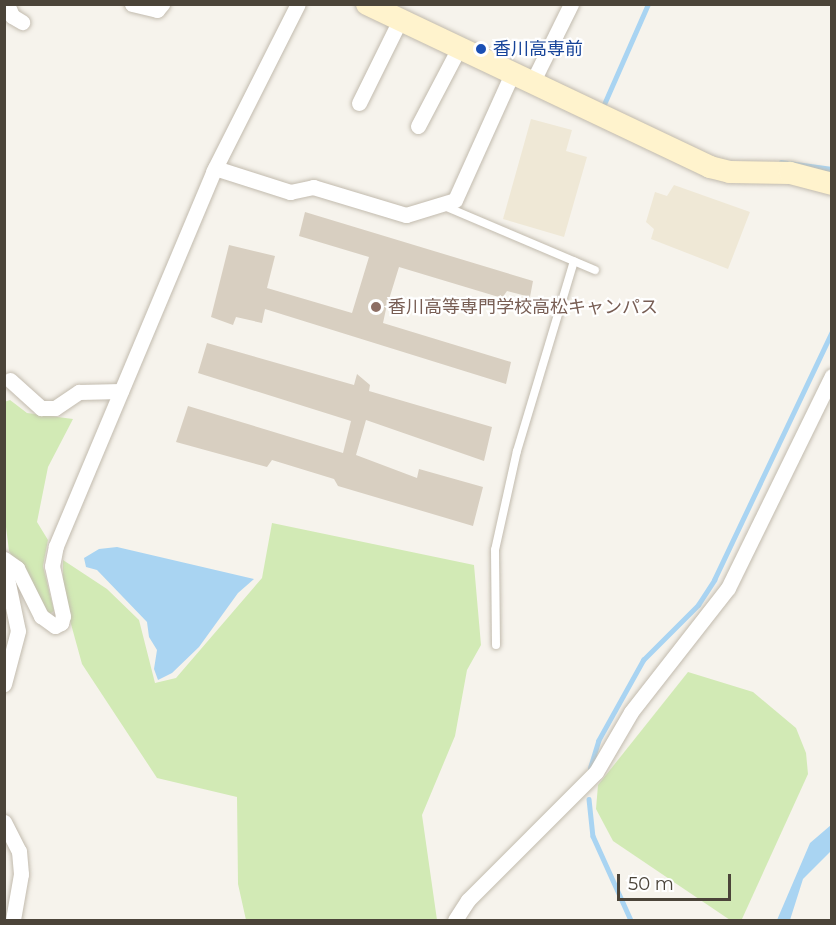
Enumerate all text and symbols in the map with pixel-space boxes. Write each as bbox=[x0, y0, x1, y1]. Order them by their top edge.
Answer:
place label: 香川高専前 bbox=[493, 38, 583, 60]
marker: 香川高専前 bbox=[474, 42, 488, 56]
place label: 香川高等専門学校高松キャンパス bbox=[388, 296, 658, 318]
marker: 香川高等専門学校高松キャンパス bbox=[369, 300, 383, 314]
scale bar bbox=[620, 862, 734, 900]
text: 50 m bbox=[628, 873, 674, 895]

